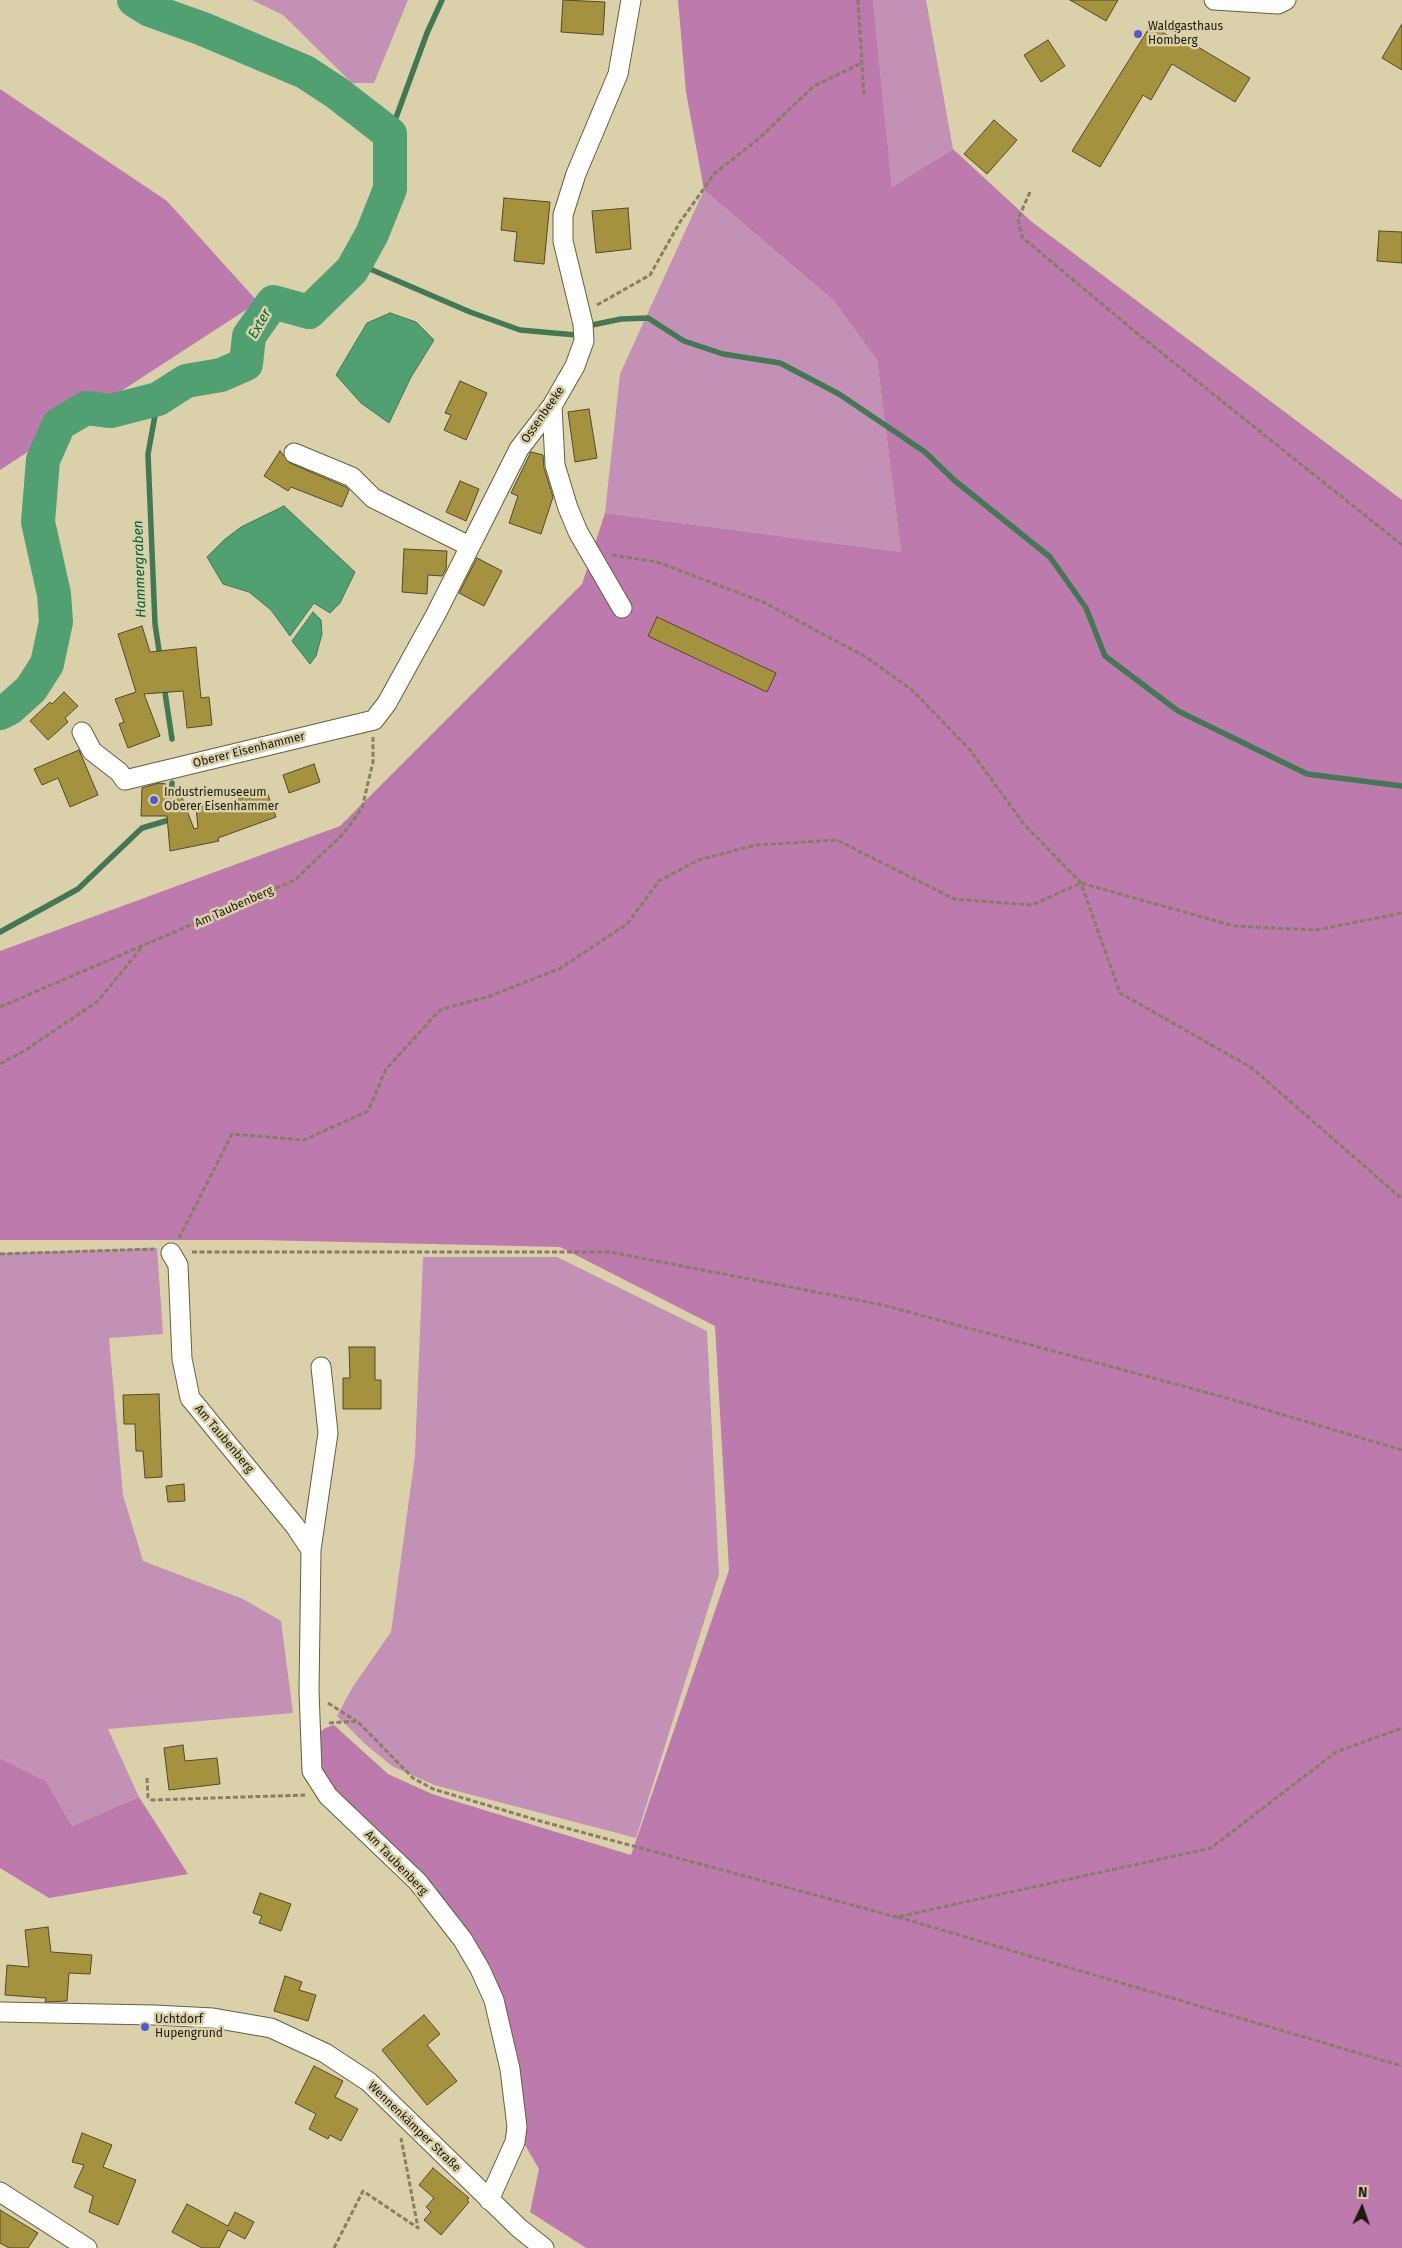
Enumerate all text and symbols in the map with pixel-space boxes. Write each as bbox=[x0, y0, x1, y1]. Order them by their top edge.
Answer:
place label: Waldgasthaus Homberg bbox=[1148, 20, 1223, 48]
marker: Waldgasthaus Homberg bbox=[1132, 28, 1144, 40]
water label: Exter bbox=[245, 306, 275, 342]
street label: Ossenbeeke bbox=[518, 384, 568, 446]
water label: Hammergraben bbox=[130, 520, 150, 618]
street label: Oberer Eisenhammer bbox=[192, 729, 306, 771]
place label: Industriemuseeum Oberer Eisenhammer bbox=[164, 786, 279, 814]
marker: Industriemuseeum Oberer Eisenhammer bbox=[148, 794, 160, 806]
street label: Am Taubenberg bbox=[192, 883, 276, 931]
street label: Am Taubenberg bbox=[191, 1402, 257, 1476]
street label: Am Taubenberg bbox=[361, 1828, 431, 1898]
place label: Uchtdorf Hupengrund bbox=[155, 2013, 223, 2041]
marker: Uchtdorf Hupengrund bbox=[139, 2021, 151, 2033]
street label: Wennenkämper Straße bbox=[365, 2079, 463, 2175]
north arrow bbox=[1337, 2183, 1387, 2233]
text: N bbox=[1358, 2184, 1368, 2201]

